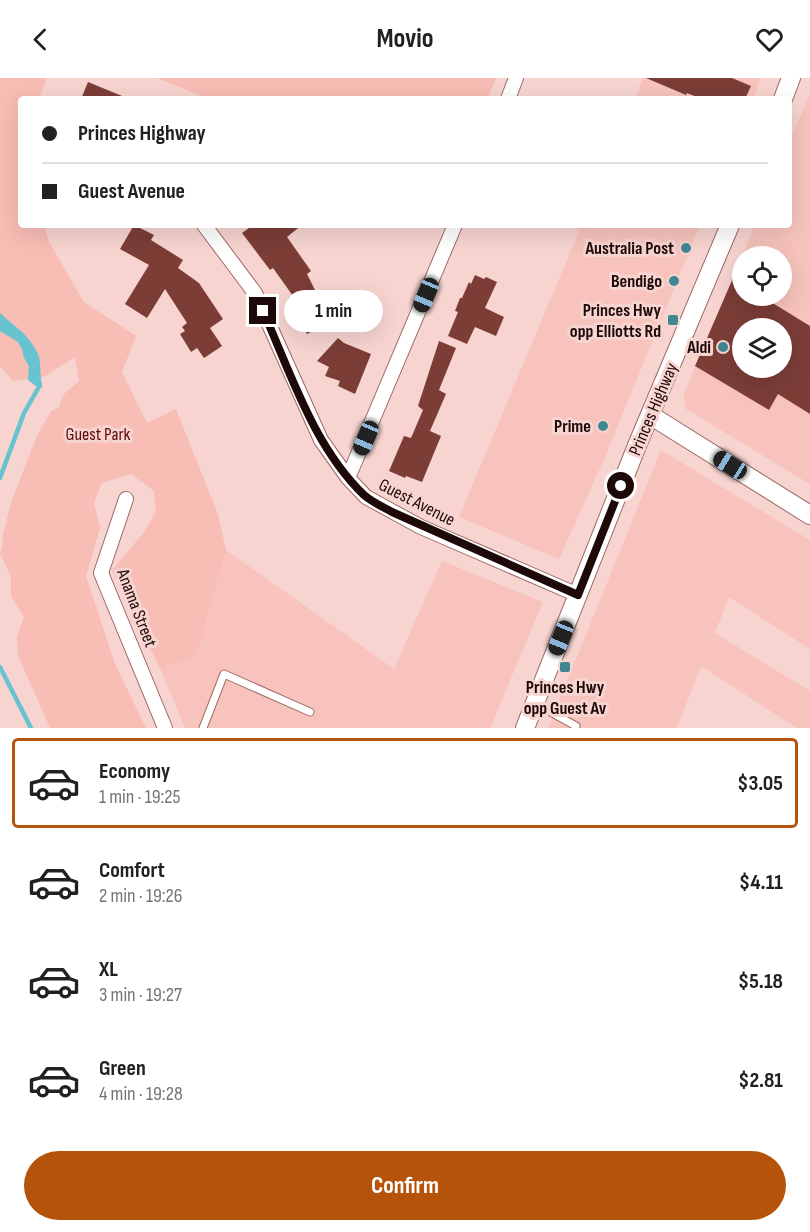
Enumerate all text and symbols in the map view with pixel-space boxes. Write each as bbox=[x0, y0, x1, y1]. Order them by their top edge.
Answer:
icon: back bbox=[24, 23, 57, 56]
text: Movio bbox=[376, 23, 434, 55]
icon: heart bbox=[753, 23, 786, 56]
text: Princes Highway bbox=[78, 120, 206, 147]
text: Guest Avenue bbox=[78, 178, 185, 205]
place label: Australia Post bbox=[585, 238, 674, 259]
marker: Australia Post bbox=[679, 241, 693, 255]
map controls bbox=[732, 246, 792, 378]
button: locate bbox=[732, 246, 792, 306]
place label: Bendigo bbox=[611, 271, 662, 292]
marker: Bendigo bbox=[667, 274, 681, 288]
car bbox=[411, 275, 441, 315]
callout: 1 min bbox=[284, 290, 383, 332]
route end bbox=[249, 297, 276, 324]
text: 1 min bbox=[315, 299, 352, 323]
place label: Princes Hwy opp Elliotts Rd bbox=[570, 300, 662, 342]
marker: Princes Hwy opp Elliotts Rd bbox=[666, 313, 680, 327]
button: layers bbox=[732, 318, 792, 378]
place label: Aldi bbox=[686, 337, 711, 358]
marker: Aldi bbox=[716, 340, 730, 354]
street label: Princes Highway bbox=[625, 360, 682, 459]
place label: Prime bbox=[554, 416, 591, 437]
car bbox=[351, 418, 381, 458]
marker: Prime bbox=[596, 419, 610, 433]
park label: Guest Park bbox=[66, 424, 131, 445]
car bbox=[710, 448, 750, 482]
route start bbox=[607, 472, 634, 499]
street label: Guest Avenue bbox=[375, 474, 458, 531]
street label: Anama Street bbox=[112, 565, 161, 651]
car bbox=[546, 618, 576, 658]
marker: Princes Hwy opp Guest Av bbox=[558, 660, 572, 674]
place label: Princes Hwy opp Guest Av bbox=[524, 677, 607, 719]
icon: car bbox=[27, 756, 81, 810]
text: Economy bbox=[99, 758, 170, 785]
text: $3.05 bbox=[737, 770, 783, 797]
text: 1 min · 19:25 bbox=[99, 785, 181, 809]
icon: car bbox=[27, 855, 81, 909]
text: Comfort bbox=[99, 857, 165, 884]
text: $4.11 bbox=[739, 869, 783, 896]
text: 2 min · 19:26 bbox=[99, 884, 183, 908]
icon: car bbox=[27, 954, 81, 1008]
text: XL bbox=[99, 956, 118, 983]
text: $5.18 bbox=[738, 968, 783, 995]
text: 3 min · 19:27 bbox=[99, 983, 182, 1007]
icon: car bbox=[27, 1053, 81, 1107]
text: Green bbox=[99, 1055, 146, 1082]
text: $2.81 bbox=[738, 1067, 783, 1094]
text: 4 min · 19:28 bbox=[99, 1082, 183, 1106]
button: Confirm bbox=[24, 1151, 786, 1220]

